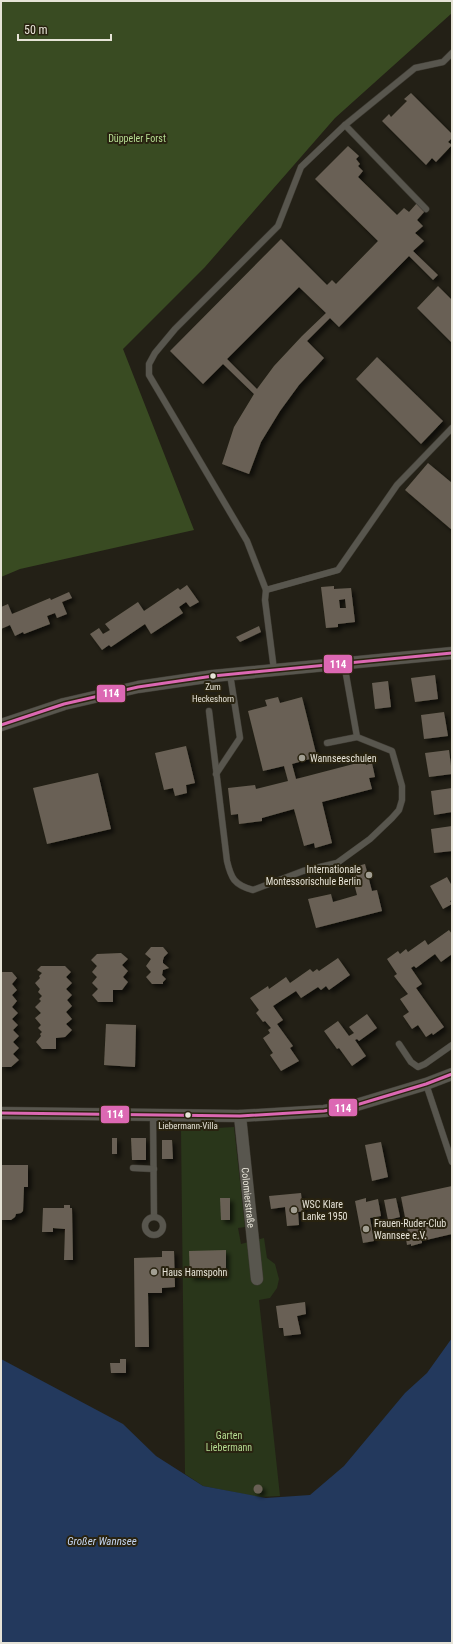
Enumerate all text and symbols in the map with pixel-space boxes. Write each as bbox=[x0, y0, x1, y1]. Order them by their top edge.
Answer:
scale bar bbox=[18, 16, 111, 42]
text: 50 m bbox=[24, 23, 48, 37]
park label: Düppeler Forst bbox=[108, 133, 166, 144]
line badge: 114 bbox=[323, 654, 353, 674]
text: 114 bbox=[330, 658, 347, 671]
marker: Zum Heckeshorn bbox=[208, 671, 218, 681]
place label: Zum Heckeshorn bbox=[192, 682, 234, 704]
line badge: 114 bbox=[96, 684, 126, 703]
text: 114 bbox=[103, 687, 120, 700]
marker: Wannseeschulen bbox=[297, 753, 307, 763]
place label: Wannseeschulen bbox=[310, 753, 377, 764]
place label: Internationale Montessorischule Berlin bbox=[266, 864, 361, 887]
marker: Internationale Montessorischule Berlin bbox=[364, 870, 374, 880]
line badge: 114 bbox=[328, 1098, 358, 1117]
text: 114 bbox=[335, 1102, 352, 1115]
line badge: 114 bbox=[100, 1105, 130, 1124]
text: 114 bbox=[107, 1108, 124, 1121]
marker: Liebermann-Villa bbox=[183, 1110, 193, 1120]
place label: Liebermann-Villa bbox=[158, 1121, 218, 1131]
street label: Colomierstraße bbox=[240, 1167, 257, 1229]
place label: WSC Klare Lanke 1950 bbox=[302, 1199, 348, 1222]
marker: WSC Klare Lanke 1950 bbox=[289, 1205, 299, 1215]
place label: Frauen-Ruder-Club Wannsee e.V. bbox=[374, 1218, 446, 1241]
marker: Frauen-Ruder-Club Wannsee e.V. bbox=[361, 1224, 371, 1234]
marker: Haus Hamspohn bbox=[149, 1267, 159, 1277]
place label: Haus Hamspohn bbox=[162, 1267, 228, 1278]
park label: Garten Liebermann bbox=[206, 1430, 252, 1453]
water label: Großer Wannsee bbox=[67, 1535, 137, 1548]

